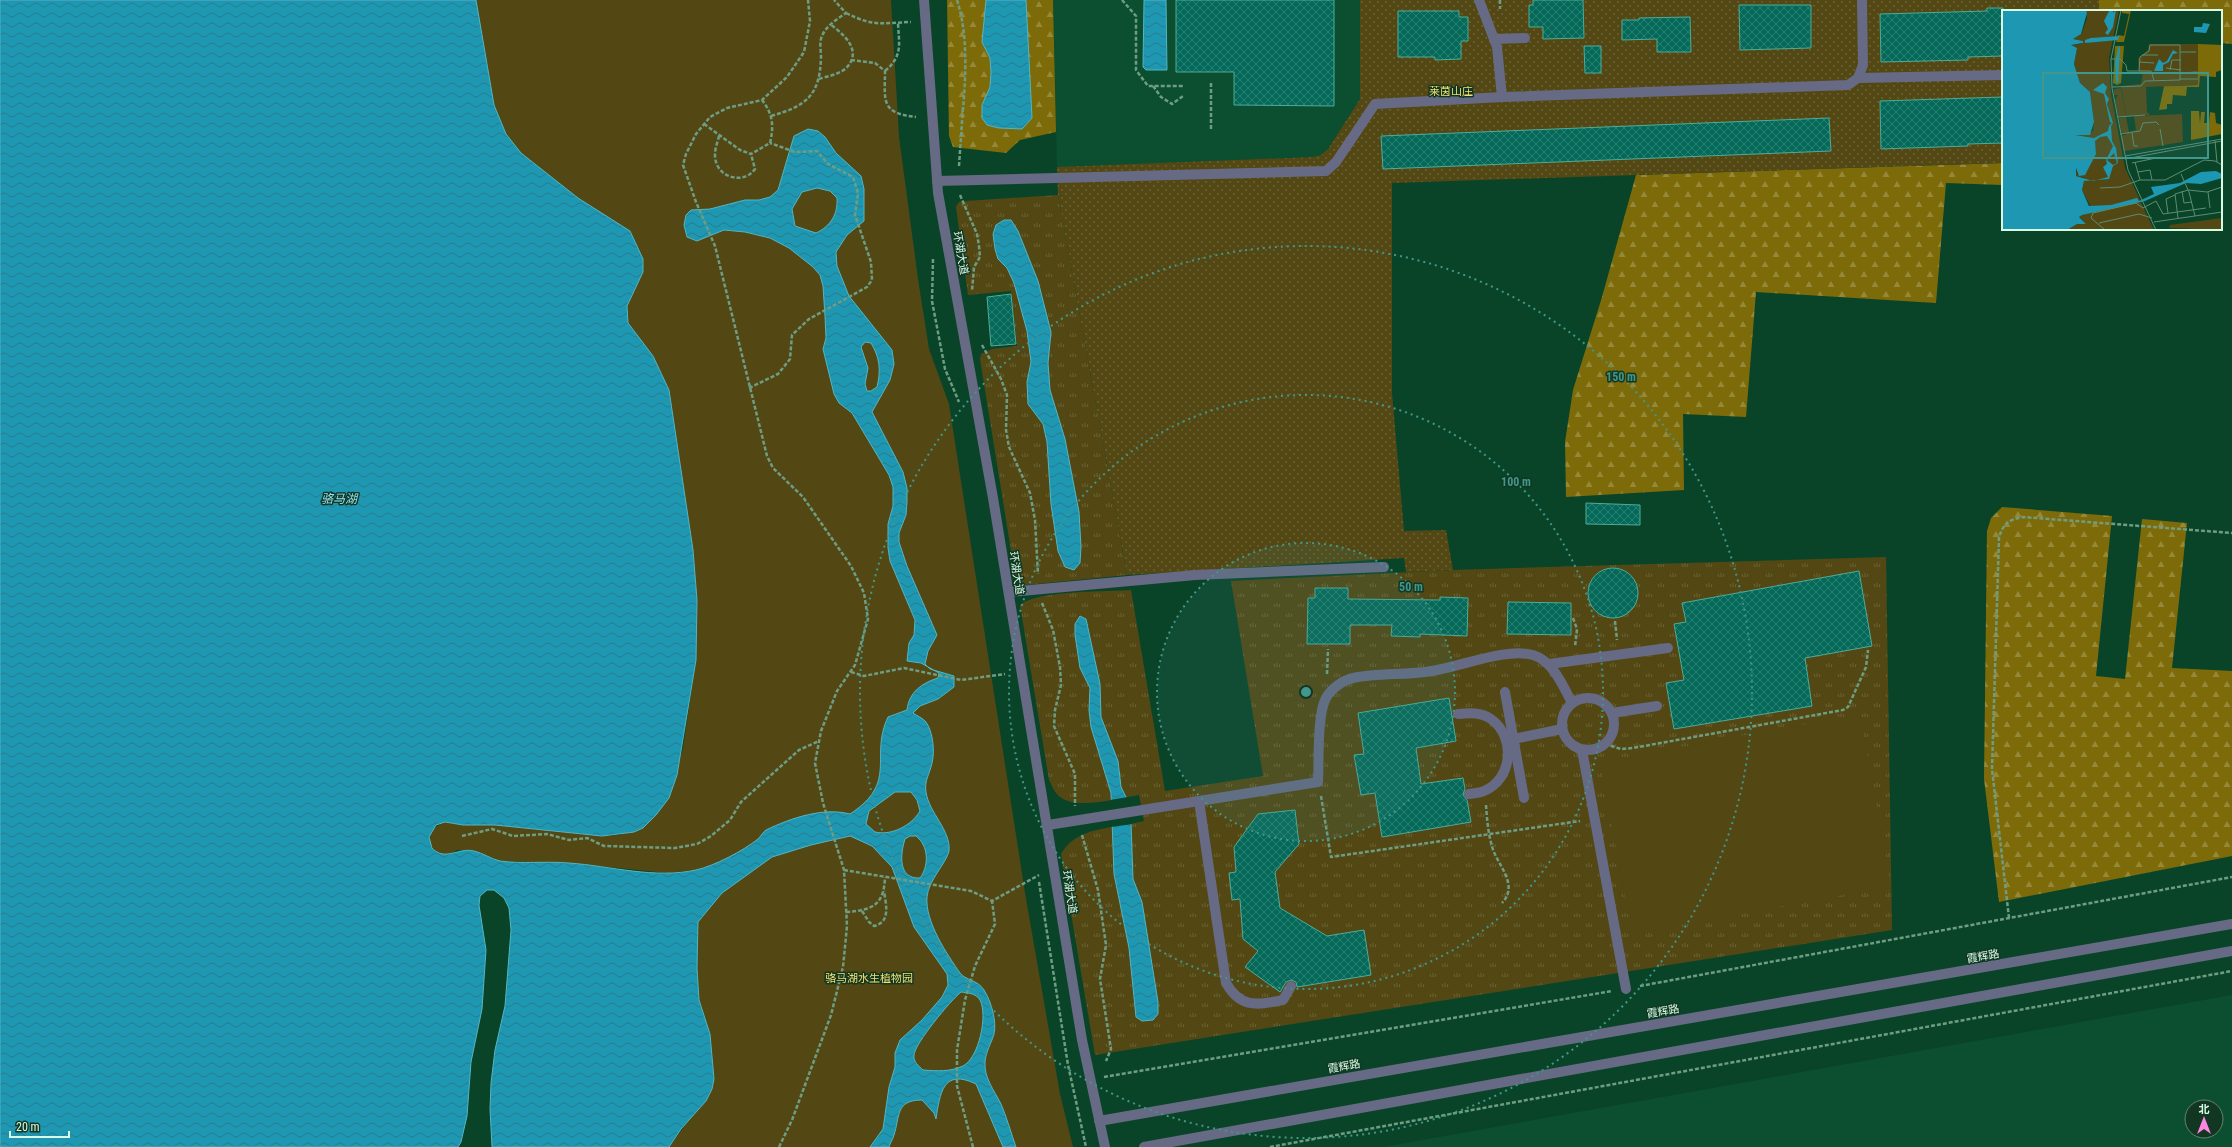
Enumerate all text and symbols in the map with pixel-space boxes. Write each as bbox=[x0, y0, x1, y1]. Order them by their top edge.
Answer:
inset map bbox=[2002, 10, 2222, 230]
park label: 莱茵山庄 bbox=[1429, 85, 1473, 98]
street label: 环湖大道 bbox=[950, 230, 971, 276]
text: 150 m bbox=[1606, 370, 1636, 384]
text: 100 m bbox=[1501, 475, 1531, 489]
water label: 骆马湖 bbox=[321, 492, 359, 506]
street label: 环湖大道 bbox=[1007, 550, 1026, 596]
text: 50 m bbox=[1399, 580, 1423, 594]
centre of rings bbox=[1299, 685, 1313, 699]
street label: 环湖大道 bbox=[1060, 869, 1079, 915]
street label: 霞辉路 bbox=[1966, 947, 2000, 966]
park label: 骆马湖水生植物园 bbox=[825, 972, 913, 985]
street label: 霞辉路 bbox=[1646, 1002, 1680, 1021]
street label: 霞辉路 bbox=[1327, 1057, 1361, 1076]
north arrow bbox=[2184, 1099, 2224, 1139]
text: 北 bbox=[2199, 1103, 2210, 1116]
scale bar bbox=[10, 1113, 69, 1139]
text: 20 m bbox=[16, 1120, 40, 1134]

